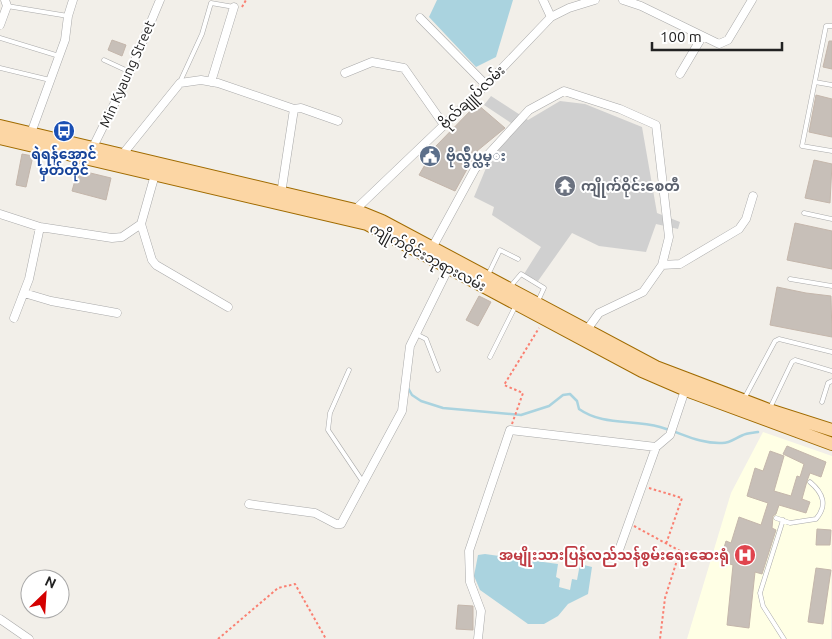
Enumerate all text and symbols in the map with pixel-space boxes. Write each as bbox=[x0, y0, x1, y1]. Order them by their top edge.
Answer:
street label: Min Kyaung Street bbox=[96, 18, 158, 130]
scale bar bbox=[652, 20, 782, 52]
text: 100 m bbox=[660, 28, 702, 45]
street label: ဗိုလ်ချူပ်လမ်း bbox=[435, 61, 511, 135]
bus stop icon: ရဲရန်အောင် မှတ်တိုင် bbox=[52, 119, 76, 143]
place label: ရဲရန်အောင် မှတ်တိုင် bbox=[31, 144, 97, 182]
public building icon: ဗိုလ္ခ်ဳပ္လမ္း bbox=[418, 144, 442, 168]
place label: ဗိုလ္ခ်ဳပ္လမ္း bbox=[446, 146, 506, 168]
temple icon: ကျိုက်ဝိုင်းစေတီ bbox=[553, 174, 577, 198]
place label: ကျိုက်ဝိုင်းစေတီ bbox=[581, 176, 680, 198]
street label: ကျိုက်ဝိုင်းဘုရားလမ်း bbox=[366, 218, 490, 298]
hospital icon: အမျိုးသားပြန်လည်သန်စွမ်းရေးဆေးရုံ bbox=[733, 543, 757, 567]
place label: အမျိုးသားပြန်လည်သန်စွမ်းရေးဆေးရုံ bbox=[499, 545, 729, 567]
north arrow bbox=[20, 569, 70, 619]
text: N bbox=[42, 573, 59, 592]

